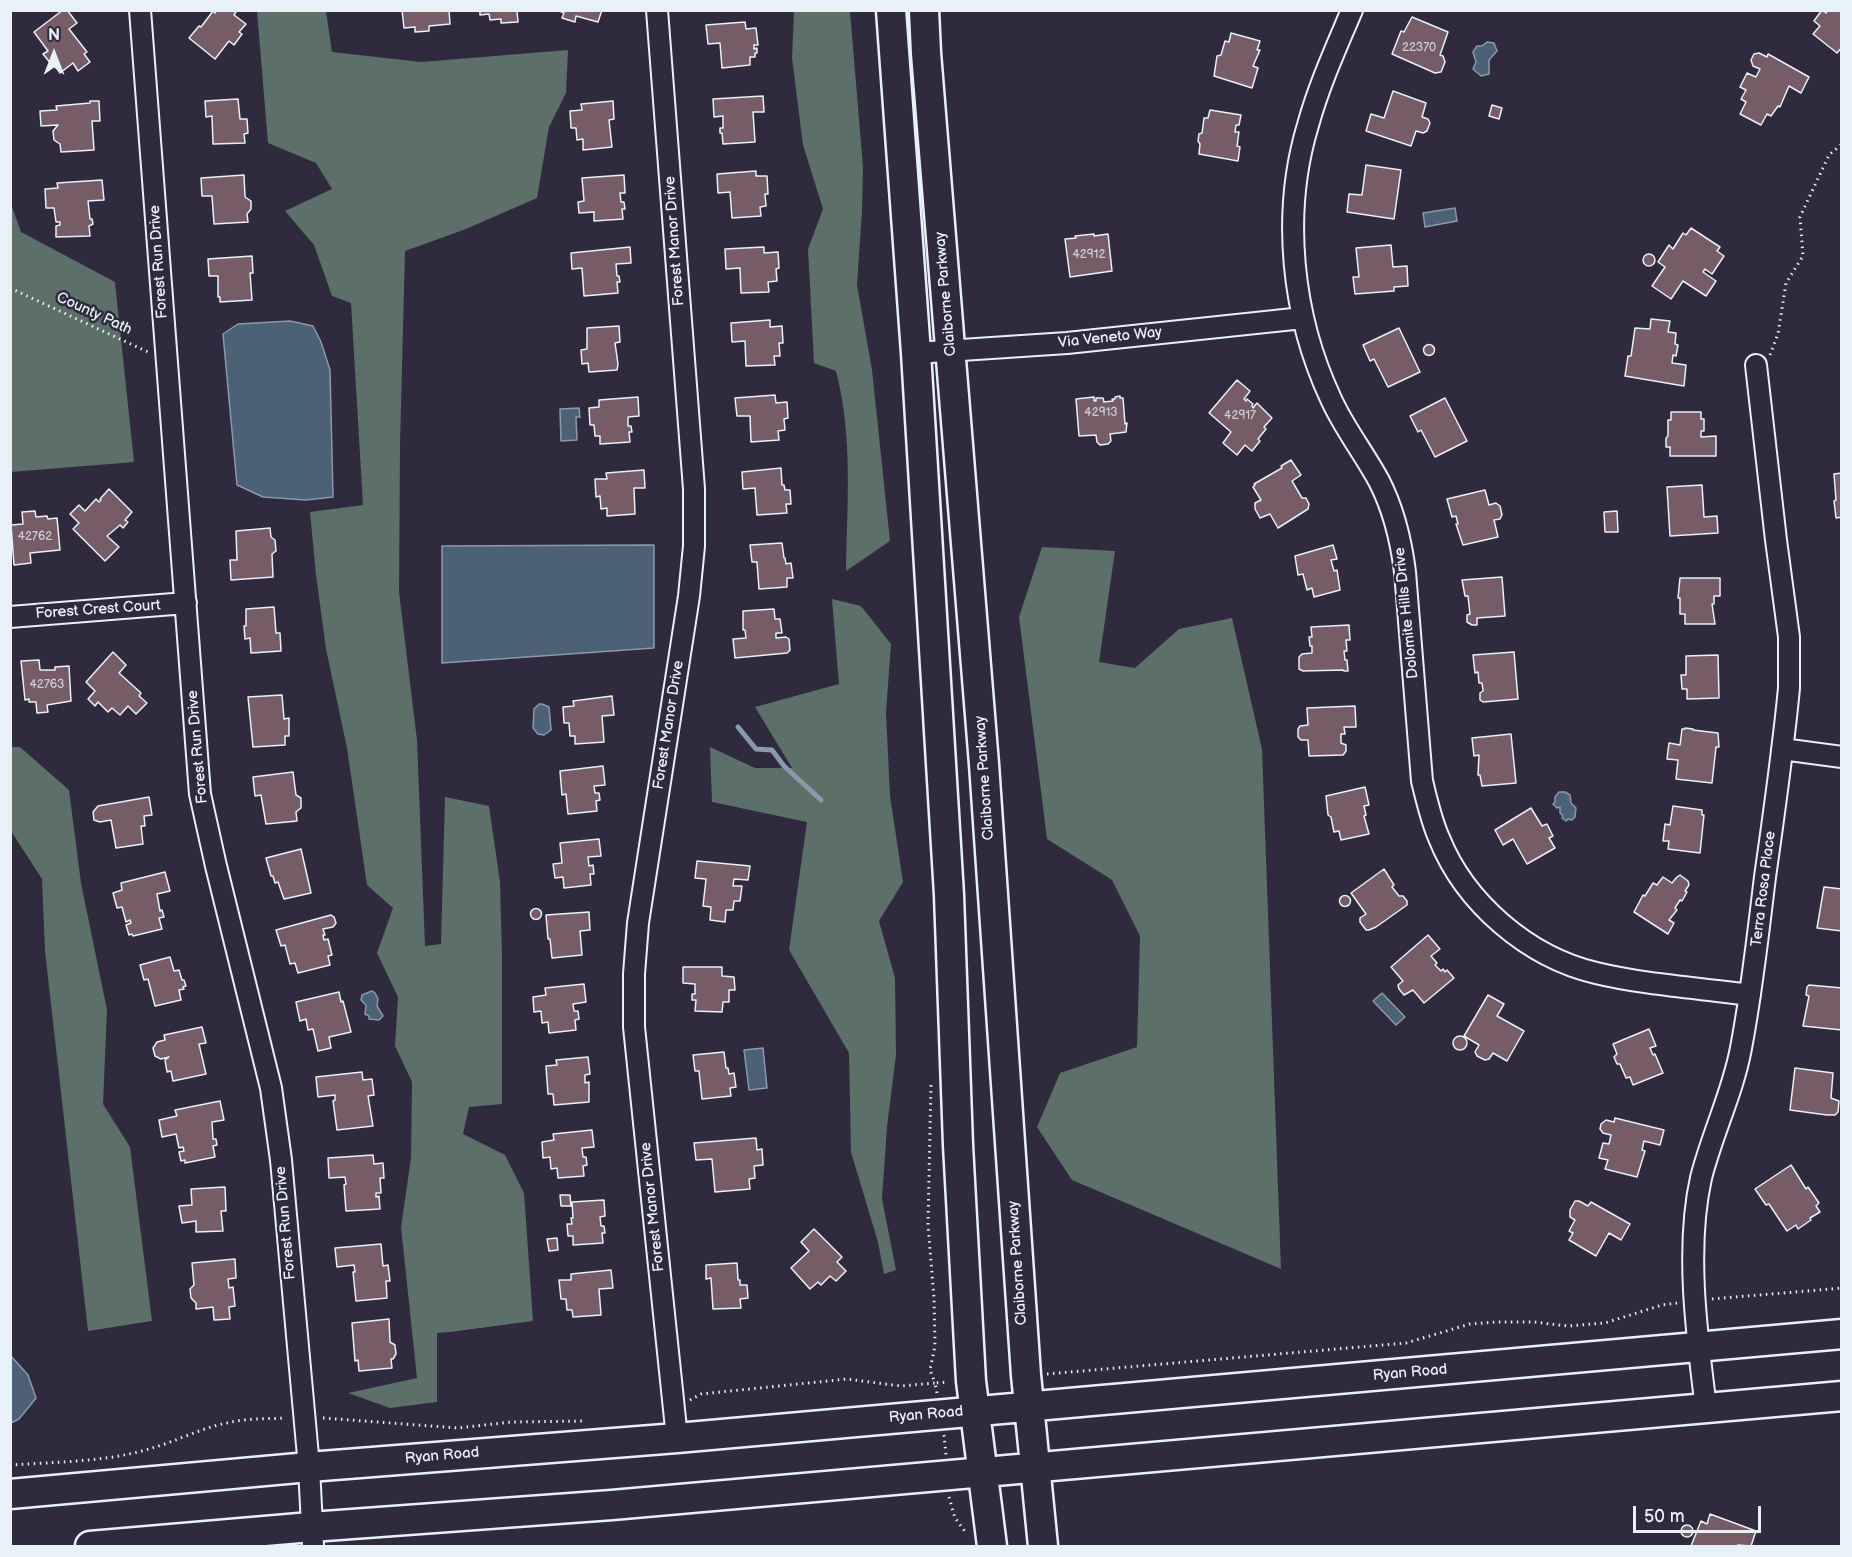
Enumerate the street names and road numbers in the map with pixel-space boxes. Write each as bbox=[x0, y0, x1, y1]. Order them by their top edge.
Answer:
street label: Forest Manor Drive bbox=[661, 175, 689, 307]
street label: Forest Run Drive bbox=[146, 205, 172, 319]
street label: Claiborne Parkway bbox=[932, 231, 960, 357]
street label: County Path bbox=[53, 289, 135, 339]
street label: Via Veneto Way bbox=[1057, 324, 1163, 352]
street label: Dolomite Hills Drive bbox=[1391, 546, 1423, 680]
street label: Forest Crest Court bbox=[35, 597, 161, 623]
street label: Forest Manor Drive bbox=[650, 659, 688, 791]
street label: Forest Run Drive bbox=[184, 689, 212, 805]
street label: Claiborne Parkway bbox=[972, 715, 998, 841]
street label: Terra Rosa Place bbox=[1748, 830, 1780, 948]
street label: Forest Manor Drive bbox=[637, 1141, 669, 1273]
street label: Forest Run Drive bbox=[272, 1165, 300, 1281]
street label: Claiborne Parkway bbox=[1005, 1200, 1031, 1326]
street label: Ryan Road bbox=[1372, 1361, 1448, 1385]
street label: Ryan Road bbox=[888, 1403, 964, 1427]
street label: Ryan Road bbox=[404, 1444, 480, 1468]

